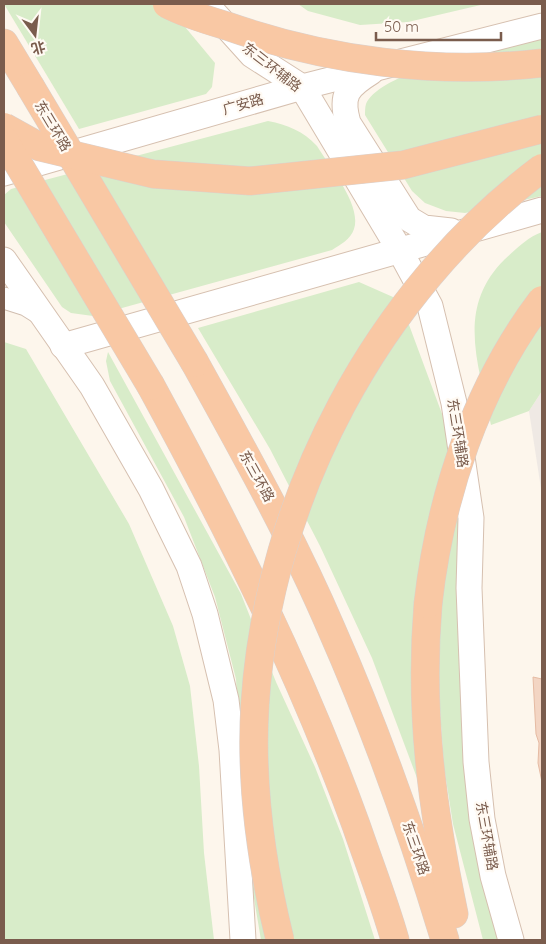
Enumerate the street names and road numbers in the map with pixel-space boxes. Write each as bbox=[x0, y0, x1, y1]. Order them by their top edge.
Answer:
street label: 东三环辅路 bbox=[239, 38, 305, 96]
street label: 广安路 bbox=[220, 90, 266, 118]
street label: 东三环路 bbox=[31, 97, 75, 155]
street label: 东三环辅路 bbox=[444, 397, 472, 469]
street label: 东三环路 bbox=[236, 447, 278, 505]
street label: 东三环辅路 bbox=[472, 800, 502, 872]
street label: 东三环路 bbox=[398, 819, 434, 877]

